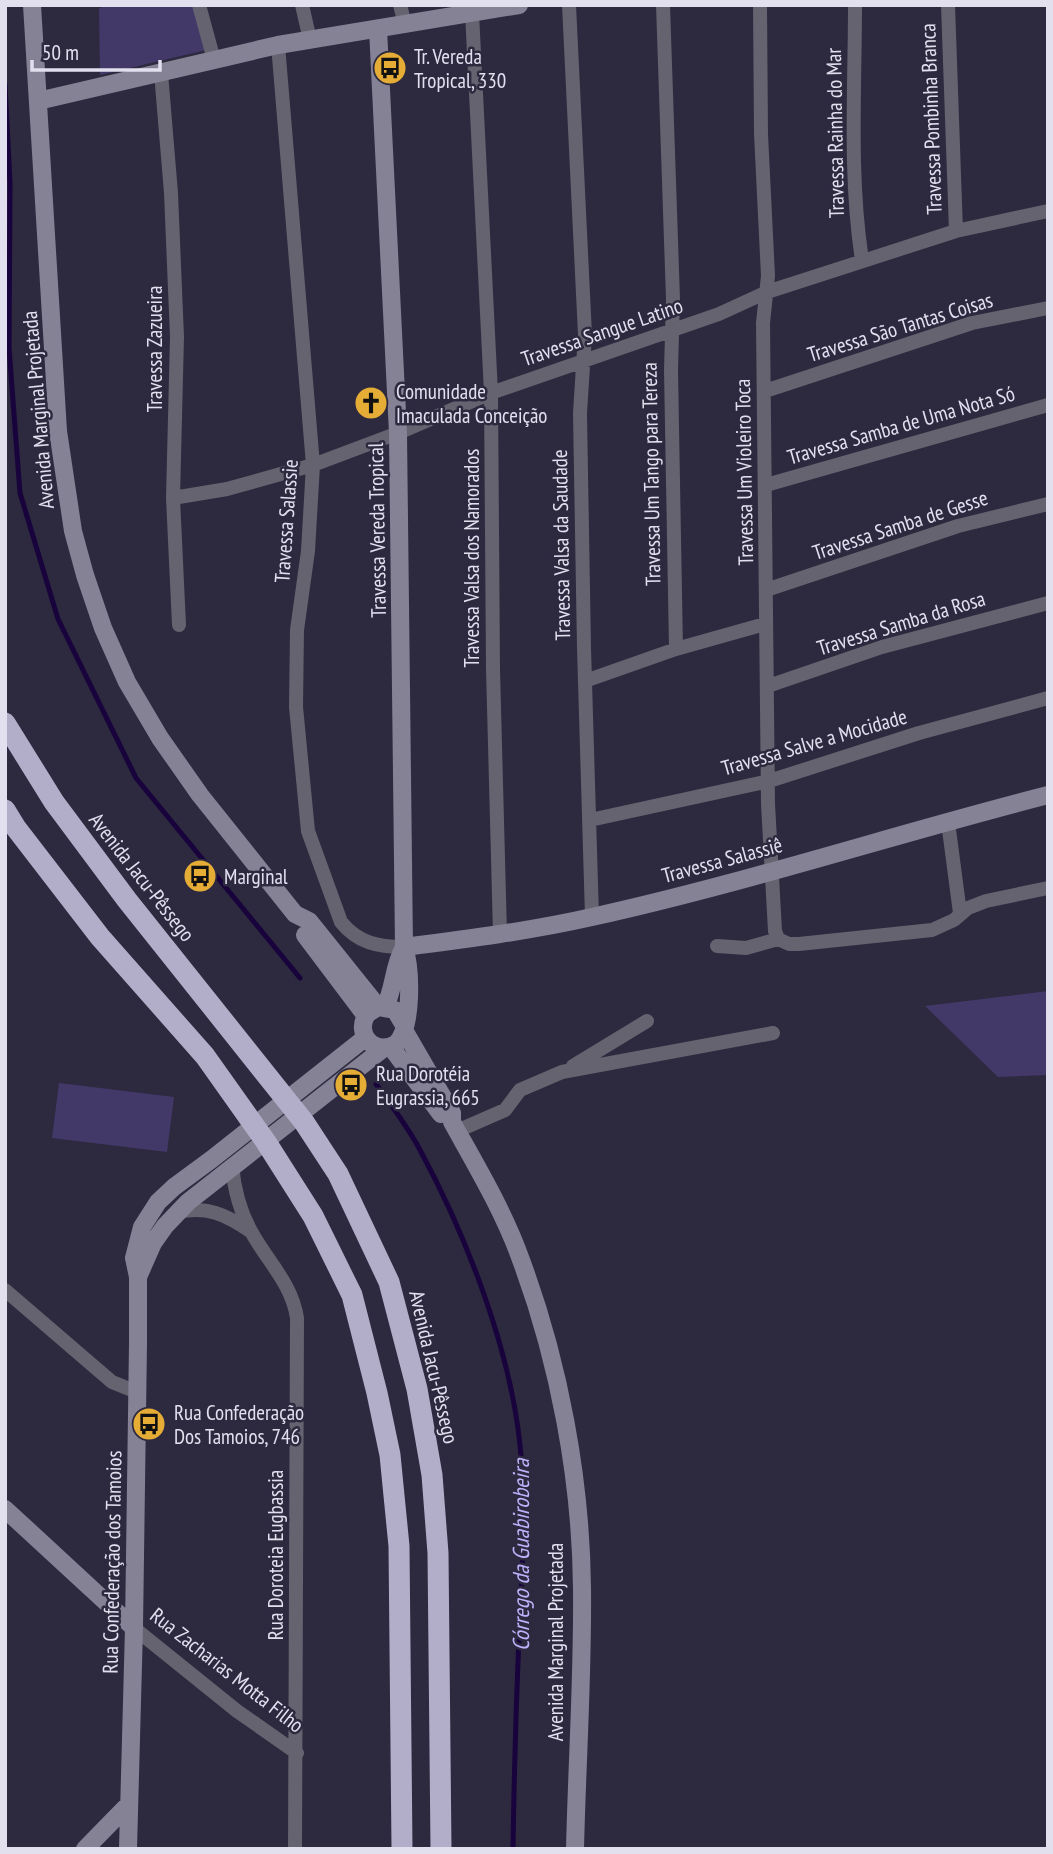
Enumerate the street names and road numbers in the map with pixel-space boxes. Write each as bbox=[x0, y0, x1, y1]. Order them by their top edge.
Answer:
street label: Travessa Pombinha Branca bbox=[914, 23, 948, 215]
street label: Travessa Rainha do Mar bbox=[820, 47, 850, 218]
street label: Travessa Zazueira bbox=[141, 286, 168, 412]
street label: Travessa São Tantas Coisas bbox=[804, 286, 996, 368]
street label: Travessa Sangue Latino bbox=[518, 292, 686, 372]
street label: Avenida Marginal Projetada bbox=[16, 310, 60, 510]
street label: Travessa Um Tango para Tereza bbox=[636, 362, 666, 586]
street label: Travessa Um Violeiro Toca bbox=[729, 378, 759, 566]
street label: Travessa Samba de Uma Nota Só bbox=[784, 380, 1018, 470]
street label: Travessa Vereda Tropical bbox=[362, 442, 392, 618]
street label: Travessa Valsa dos Namorados bbox=[458, 449, 485, 667]
street label: Travessa Valsa da Saudade bbox=[546, 449, 576, 641]
street label: Travessa Salassie bbox=[268, 458, 304, 584]
street label: Travessa Samba de Gesse bbox=[809, 484, 991, 566]
street label: Travessa Samba da Rosa bbox=[814, 585, 988, 661]
street label: Travessa Salve a Mocidade bbox=[718, 703, 910, 781]
street label: Avenida Jacu-Pêssego bbox=[83, 807, 201, 947]
street label: Travessa Salassiê bbox=[659, 831, 785, 889]
street label: Avenida Jacu-Pêssego bbox=[403, 1288, 465, 1446]
street label: Rua Confederação dos Tamoios bbox=[97, 1450, 127, 1674]
street label: Rua Doroteia Eugbassia bbox=[262, 1470, 289, 1640]
street label: Avenida Marginal Projetada bbox=[542, 1543, 569, 1741]
street label: Rua Zacharias Motta Filho bbox=[145, 1602, 309, 1738]

